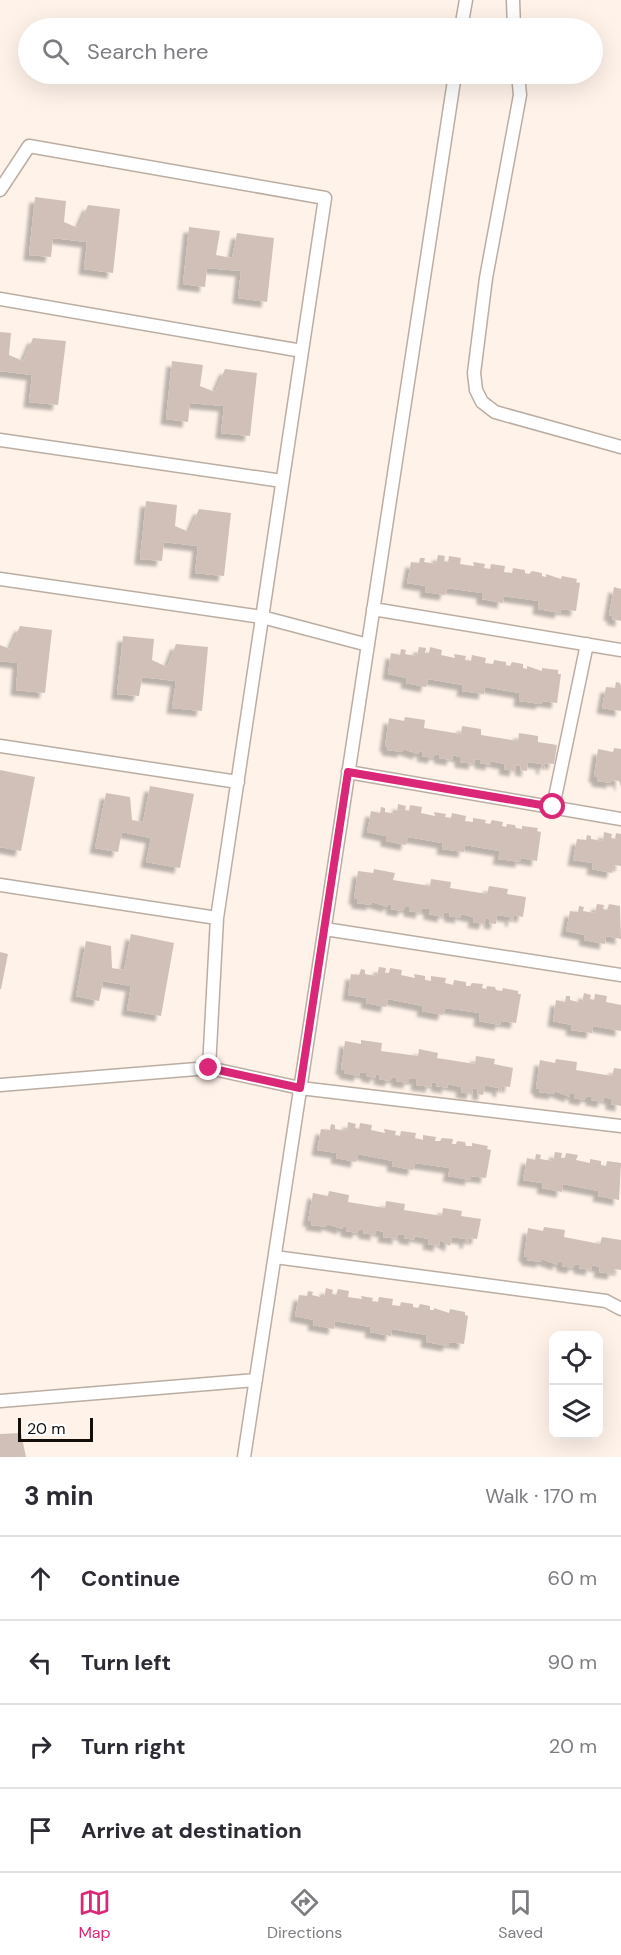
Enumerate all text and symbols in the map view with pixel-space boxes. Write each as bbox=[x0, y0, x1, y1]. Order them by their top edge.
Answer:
search box bbox=[18, 18, 603, 84]
icon: search bbox=[39, 35, 72, 68]
text: Search here bbox=[87, 37, 208, 66]
route start bbox=[539, 793, 565, 819]
route end bbox=[195, 1054, 221, 1080]
map controls bbox=[549, 1331, 603, 1439]
button: locate bbox=[549, 1331, 603, 1385]
button: layers bbox=[549, 1385, 603, 1439]
scale bar bbox=[18, 1415, 93, 1442]
text: 20 m bbox=[27, 1418, 66, 1439]
text: 3 min bbox=[24, 1479, 93, 1513]
text: Walk · 170 m bbox=[485, 1483, 597, 1509]
icon: ahead bbox=[24, 1562, 57, 1595]
text: Continue bbox=[81, 1564, 180, 1593]
text: 60 m bbox=[548, 1565, 597, 1591]
icon: left bbox=[24, 1646, 57, 1679]
text: Turn left bbox=[81, 1648, 171, 1677]
text: 90 m bbox=[548, 1649, 597, 1675]
icon: right bbox=[24, 1730, 57, 1763]
text: Turn right bbox=[81, 1732, 186, 1761]
text: 20 m bbox=[549, 1733, 597, 1759]
icon: arrive bbox=[24, 1814, 57, 1847]
text: Arrive at destination bbox=[81, 1816, 302, 1845]
tab: Map bbox=[78, 1886, 111, 1943]
tab: Directions bbox=[267, 1886, 342, 1943]
tab: Saved bbox=[498, 1886, 543, 1943]

